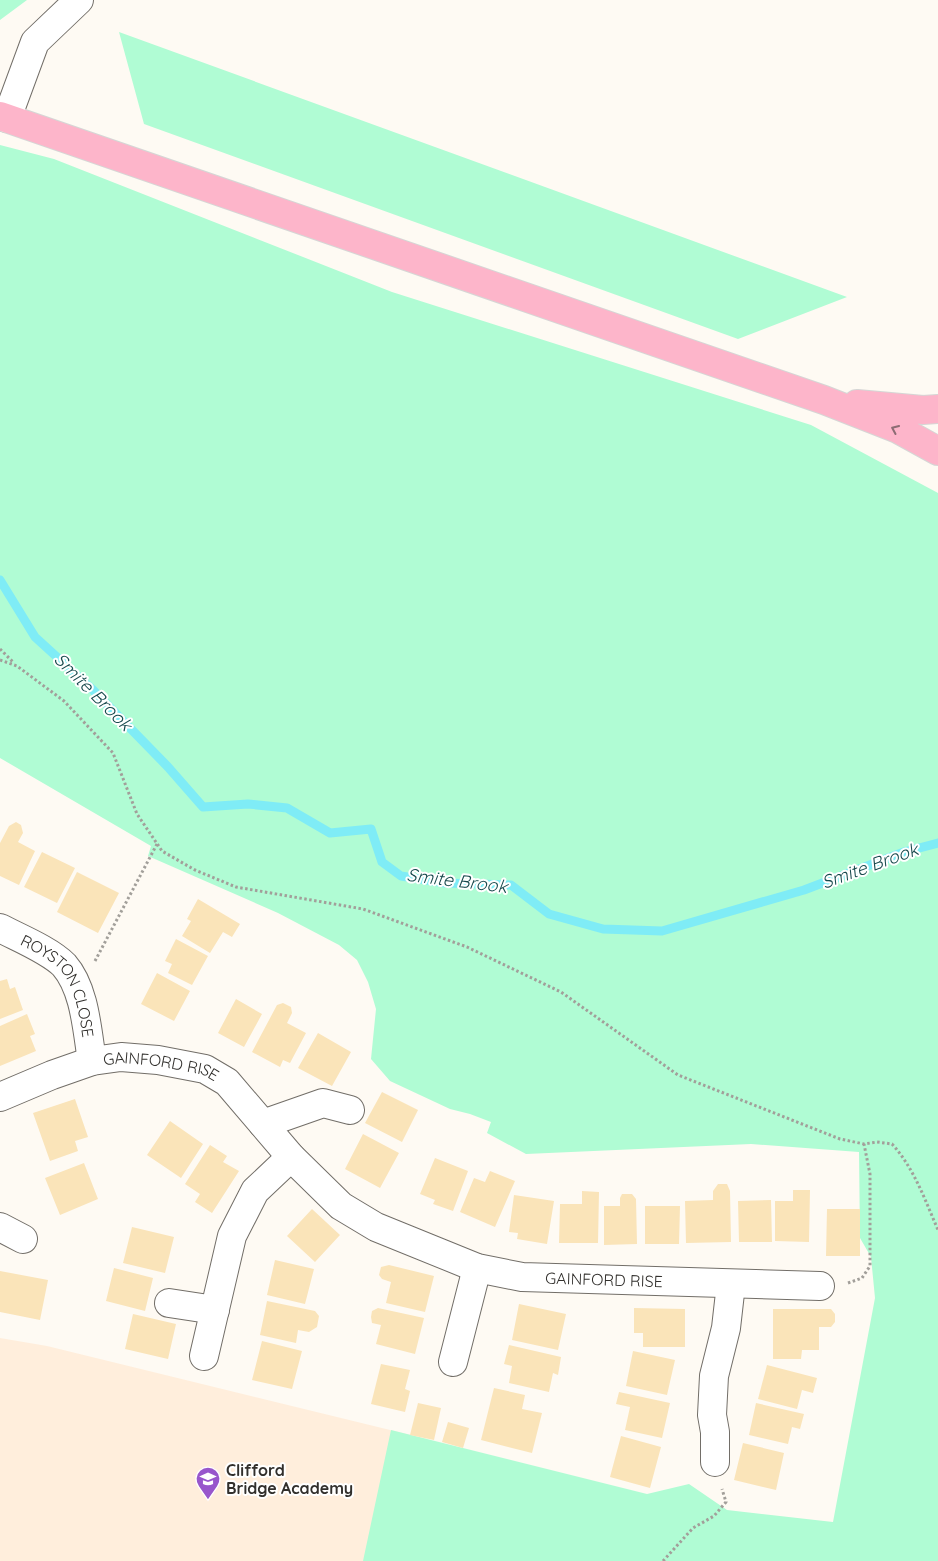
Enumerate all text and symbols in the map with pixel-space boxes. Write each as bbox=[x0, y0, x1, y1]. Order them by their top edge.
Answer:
one-way arrow bbox=[891, 424, 900, 435]
water label: Smite Brook bbox=[49, 648, 138, 736]
water label: Smite Brook bbox=[818, 837, 923, 894]
water label: Smite Brook bbox=[405, 863, 510, 898]
street label: ROYSTON CLOSE bbox=[18, 930, 98, 1039]
street label: GAINFORD RISE bbox=[102, 1047, 223, 1085]
street label: GAINFORD RISE bbox=[545, 1268, 663, 1291]
place label: Clifford Bridge Academy bbox=[226, 1460, 353, 1498]
school or university icon: Clifford Bridge Academy bbox=[195, 1466, 221, 1500]

